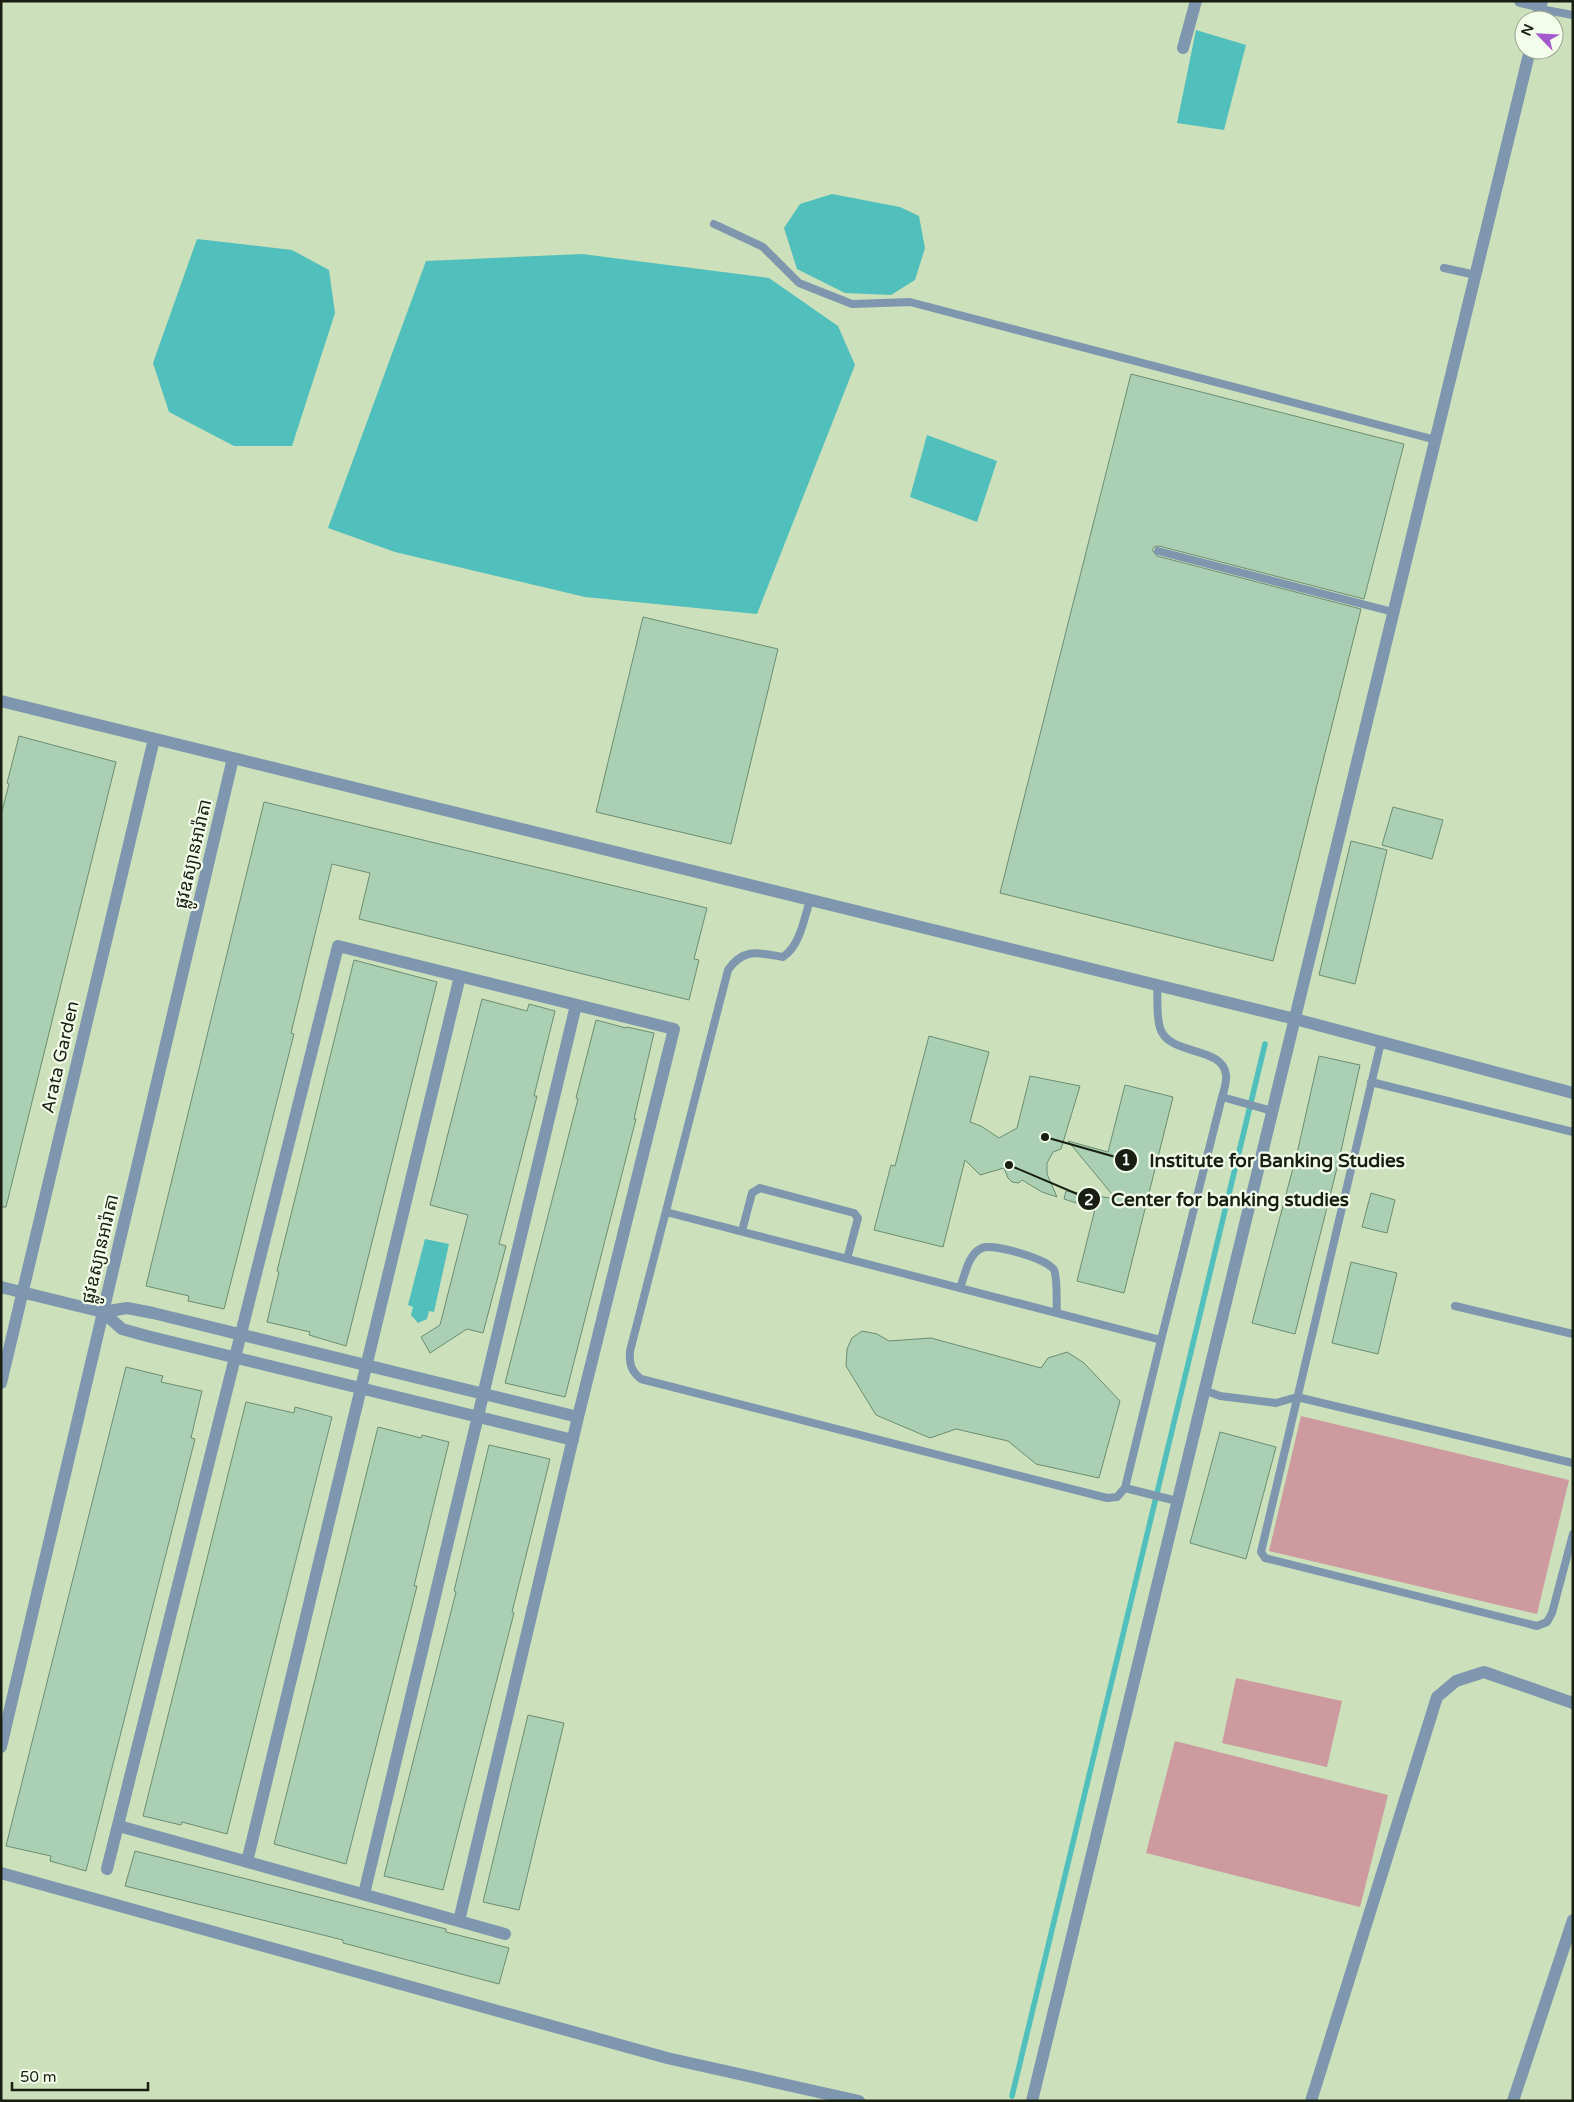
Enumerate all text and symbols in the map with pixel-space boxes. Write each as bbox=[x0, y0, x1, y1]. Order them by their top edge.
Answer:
north arrow bbox=[1514, 10, 1564, 60]
text: N bbox=[1518, 21, 1538, 39]
street label: ផ្លូវឧស្យានអារ៉ាតា bbox=[170, 797, 221, 912]
street label: Arata Garden bbox=[36, 999, 84, 1115]
callout: Institute for Banking Studies bbox=[1114, 1143, 1415, 1177]
text: Institute for Banking Studies bbox=[1149, 1150, 1405, 1173]
text: 1 bbox=[1121, 1151, 1131, 1169]
callout: Center for banking studies bbox=[1076, 1182, 1359, 1216]
text: Center for banking studies bbox=[1111, 1189, 1349, 1212]
text: 2 bbox=[1084, 1191, 1094, 1209]
street label: ផ្លូវឧស្យានអារ៉ាតា bbox=[77, 1192, 128, 1307]
scale bar bbox=[12, 2060, 149, 2092]
text: 50 m bbox=[20, 2068, 57, 2086]

